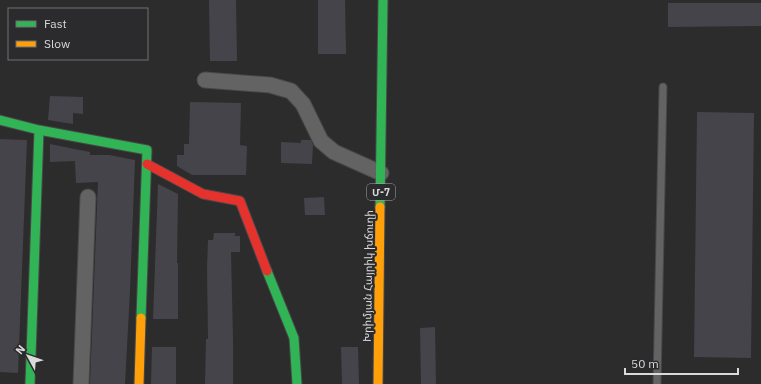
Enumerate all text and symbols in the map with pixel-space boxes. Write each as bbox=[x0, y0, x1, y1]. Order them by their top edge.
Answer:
legend bbox=[8, 8, 148, 60]
text: Fast bbox=[44, 16, 67, 31]
text: Slow bbox=[44, 36, 70, 51]
road number: Մ-7 bbox=[367, 184, 395, 200]
street label: Խրիմյան Հայրիկ խճուղի bbox=[360, 210, 376, 342]
north arrow bbox=[8, 336, 48, 376]
text: N bbox=[12, 342, 28, 357]
scale bar bbox=[625, 350, 738, 376]
text: 50 m bbox=[631, 356, 659, 371]

